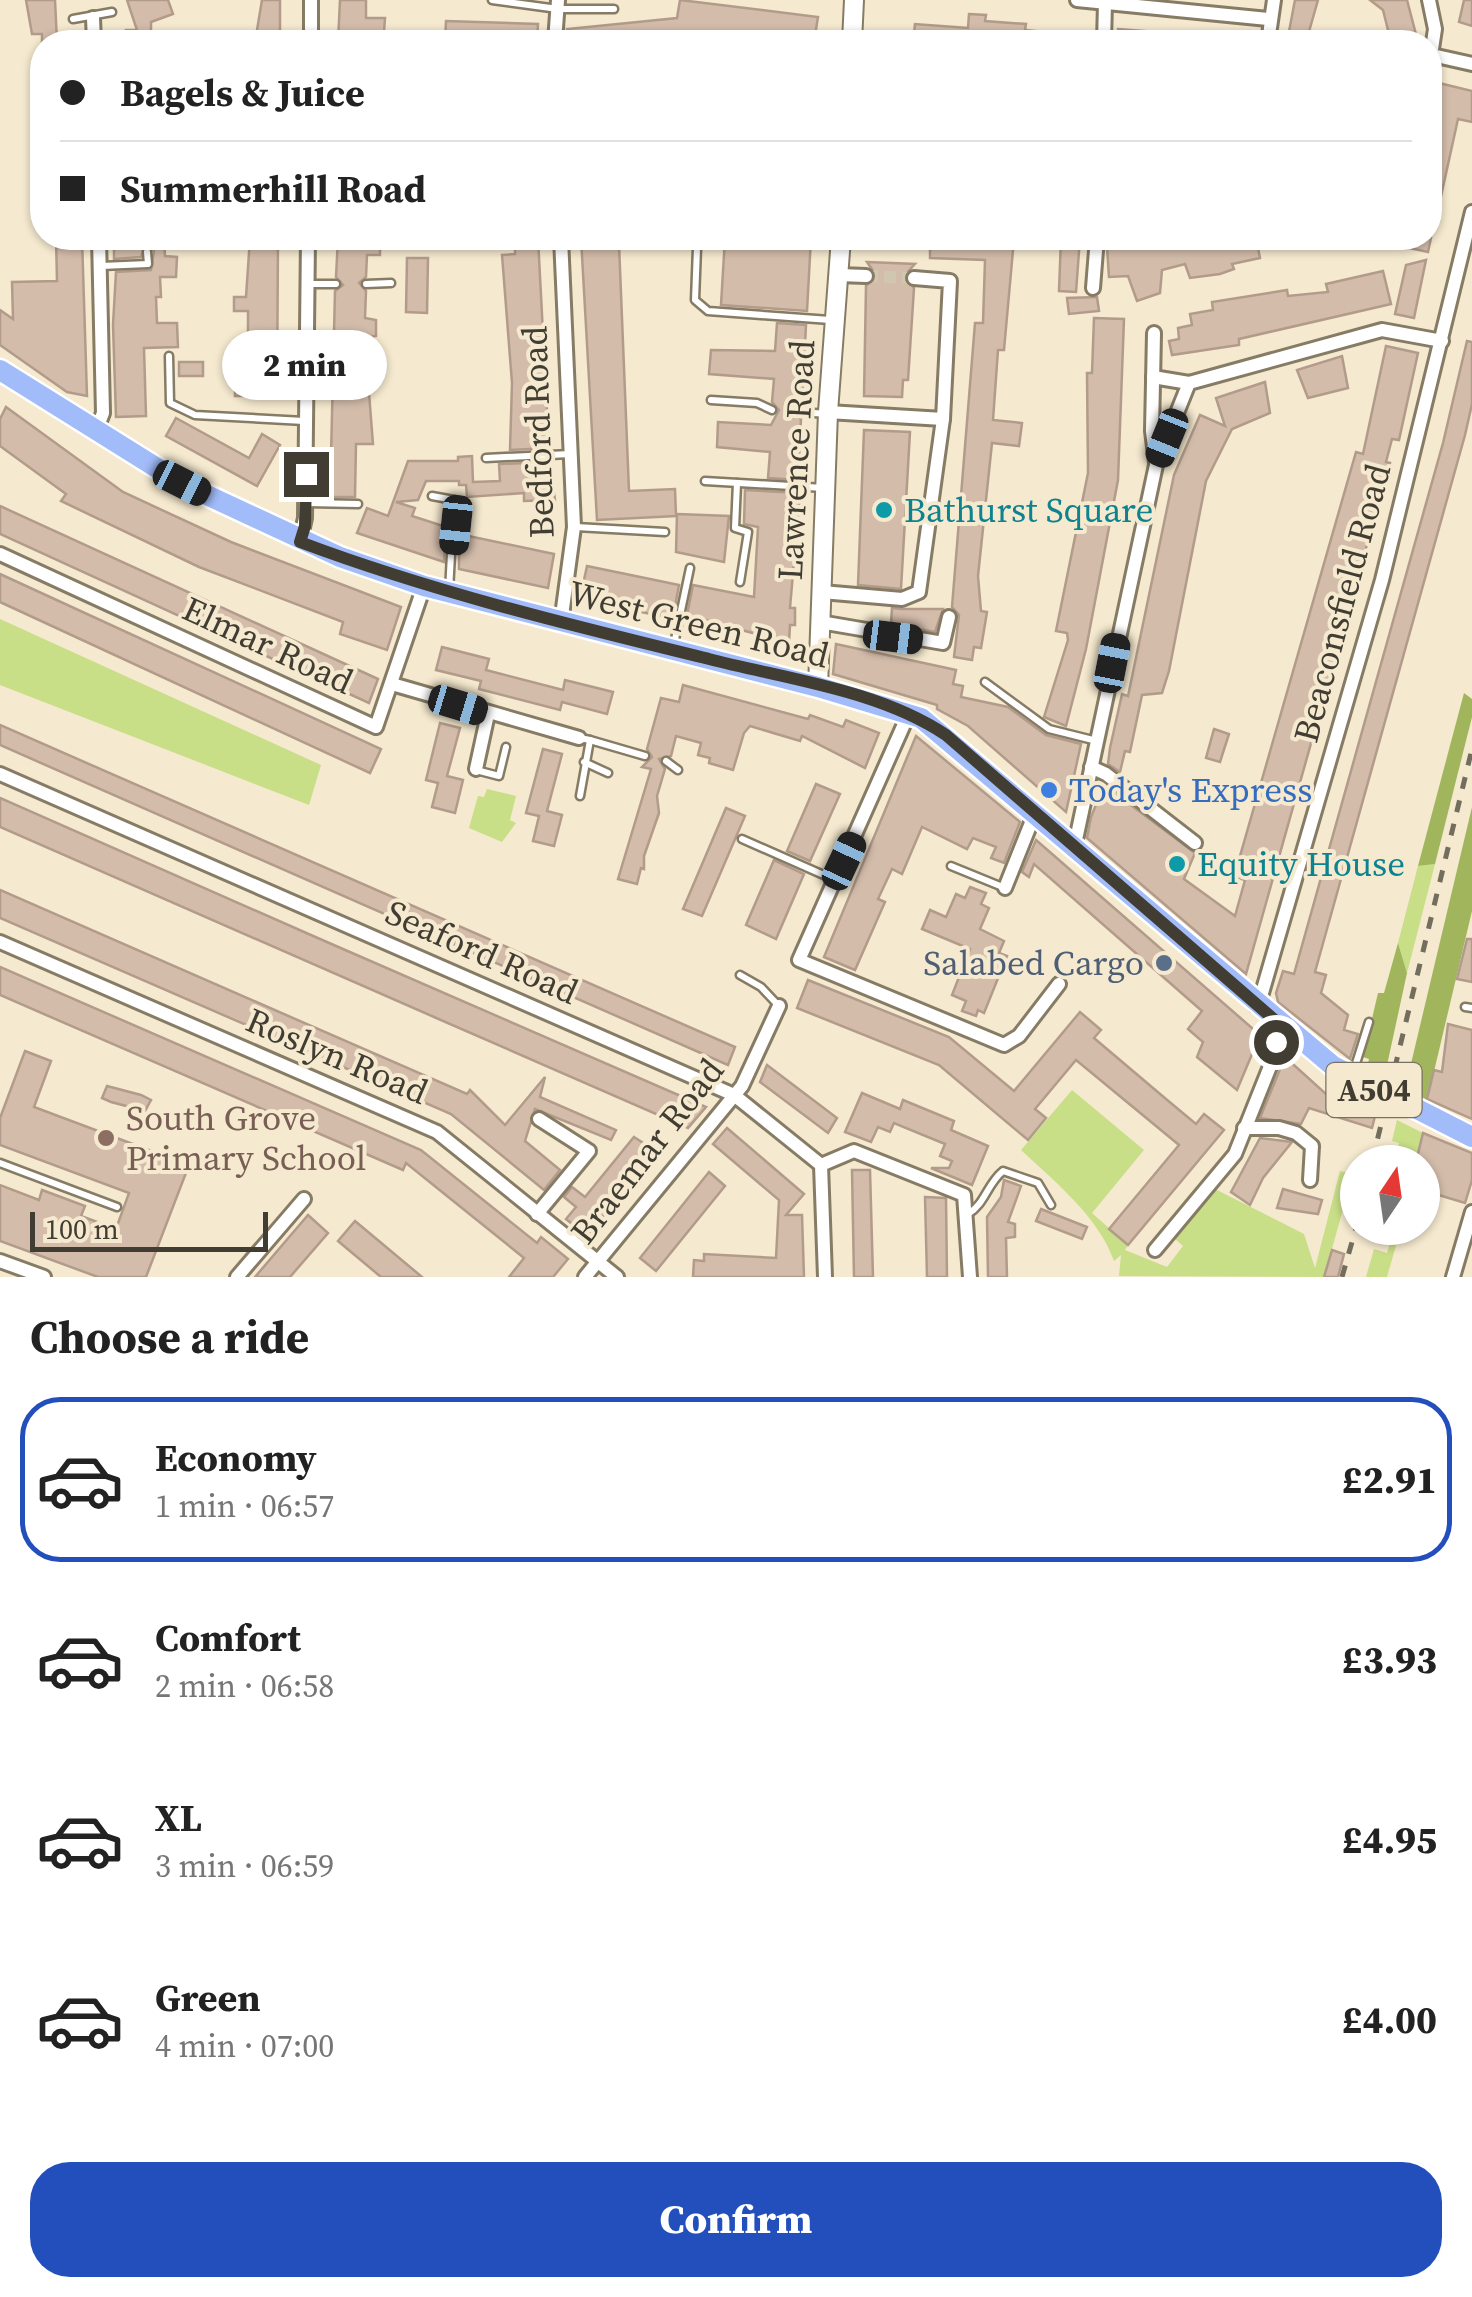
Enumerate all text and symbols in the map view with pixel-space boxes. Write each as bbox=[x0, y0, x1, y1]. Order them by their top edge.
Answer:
text: Bagels & Juice bbox=[120, 67, 365, 119]
text: Summerhill Road bbox=[120, 163, 426, 215]
street label: Bedford Road bbox=[510, 325, 566, 539]
callout: 2 min bbox=[224, 329, 388, 399]
street label: Lawrence Road bbox=[766, 338, 826, 581]
text: 2 min bbox=[263, 343, 346, 387]
car bbox=[1142, 405, 1192, 471]
route end bbox=[284, 452, 329, 497]
car bbox=[148, 456, 216, 510]
street label: Beaconsfield Road bbox=[1282, 458, 1402, 748]
place label: Bathurst Square bbox=[904, 486, 1153, 534]
car bbox=[438, 494, 474, 556]
marker: Bathurst Square bbox=[873, 499, 895, 521]
street label: West Green Road bbox=[564, 568, 834, 680]
street label: Elmar Road bbox=[175, 585, 361, 705]
car bbox=[861, 618, 925, 656]
car bbox=[1092, 631, 1132, 695]
car bbox=[425, 682, 491, 728]
place label: Today's Express bbox=[1069, 766, 1312, 814]
marker: Today's Express bbox=[1038, 779, 1060, 801]
car bbox=[818, 827, 870, 895]
place label: Equity House bbox=[1197, 840, 1405, 888]
marker: Equity House bbox=[1166, 853, 1188, 875]
street label: Seaford Road bbox=[378, 888, 586, 1016]
place label: Salabed Cargo bbox=[923, 939, 1144, 987]
marker: Salabed Cargo bbox=[1153, 952, 1175, 974]
street label: Roslyn Road bbox=[239, 996, 435, 1116]
route start bbox=[1254, 1020, 1299, 1065]
street label: Braemar Road bbox=[559, 1048, 735, 1254]
road number: A504 bbox=[1326, 1063, 1422, 1117]
place label: South Grove Primary School bbox=[126, 1094, 366, 1182]
marker: South Grove Primary School bbox=[95, 1127, 117, 1149]
north arrow bbox=[1340, 1145, 1440, 1245]
map controls bbox=[1340, 1145, 1440, 1245]
scale bar bbox=[30, 1207, 268, 1252]
text: 100 m bbox=[45, 1210, 119, 1248]
text: Choose a ride bbox=[30, 1306, 309, 1368]
text: Economy bbox=[155, 1432, 317, 1484]
icon: car bbox=[35, 1435, 125, 1525]
text: £2.91 bbox=[1342, 1454, 1437, 1506]
text: 1 min · 06:57 bbox=[155, 1484, 334, 1528]
text: Comfort bbox=[155, 1612, 301, 1664]
icon: car bbox=[35, 1615, 125, 1705]
text: £3.93 bbox=[1342, 1634, 1437, 1686]
text: 2 min · 06:58 bbox=[155, 1664, 334, 1708]
text: XL bbox=[155, 1792, 202, 1844]
icon: car bbox=[35, 1795, 125, 1885]
text: £4.95 bbox=[1342, 1814, 1437, 1866]
text: 3 min · 06:59 bbox=[155, 1844, 334, 1888]
text: Green bbox=[155, 1972, 261, 2024]
icon: car bbox=[35, 1975, 125, 2065]
text: £4.00 bbox=[1342, 1994, 1437, 2046]
text: 4 min · 07:00 bbox=[155, 2024, 334, 2068]
button: Confirm bbox=[30, 2162, 1442, 2277]

